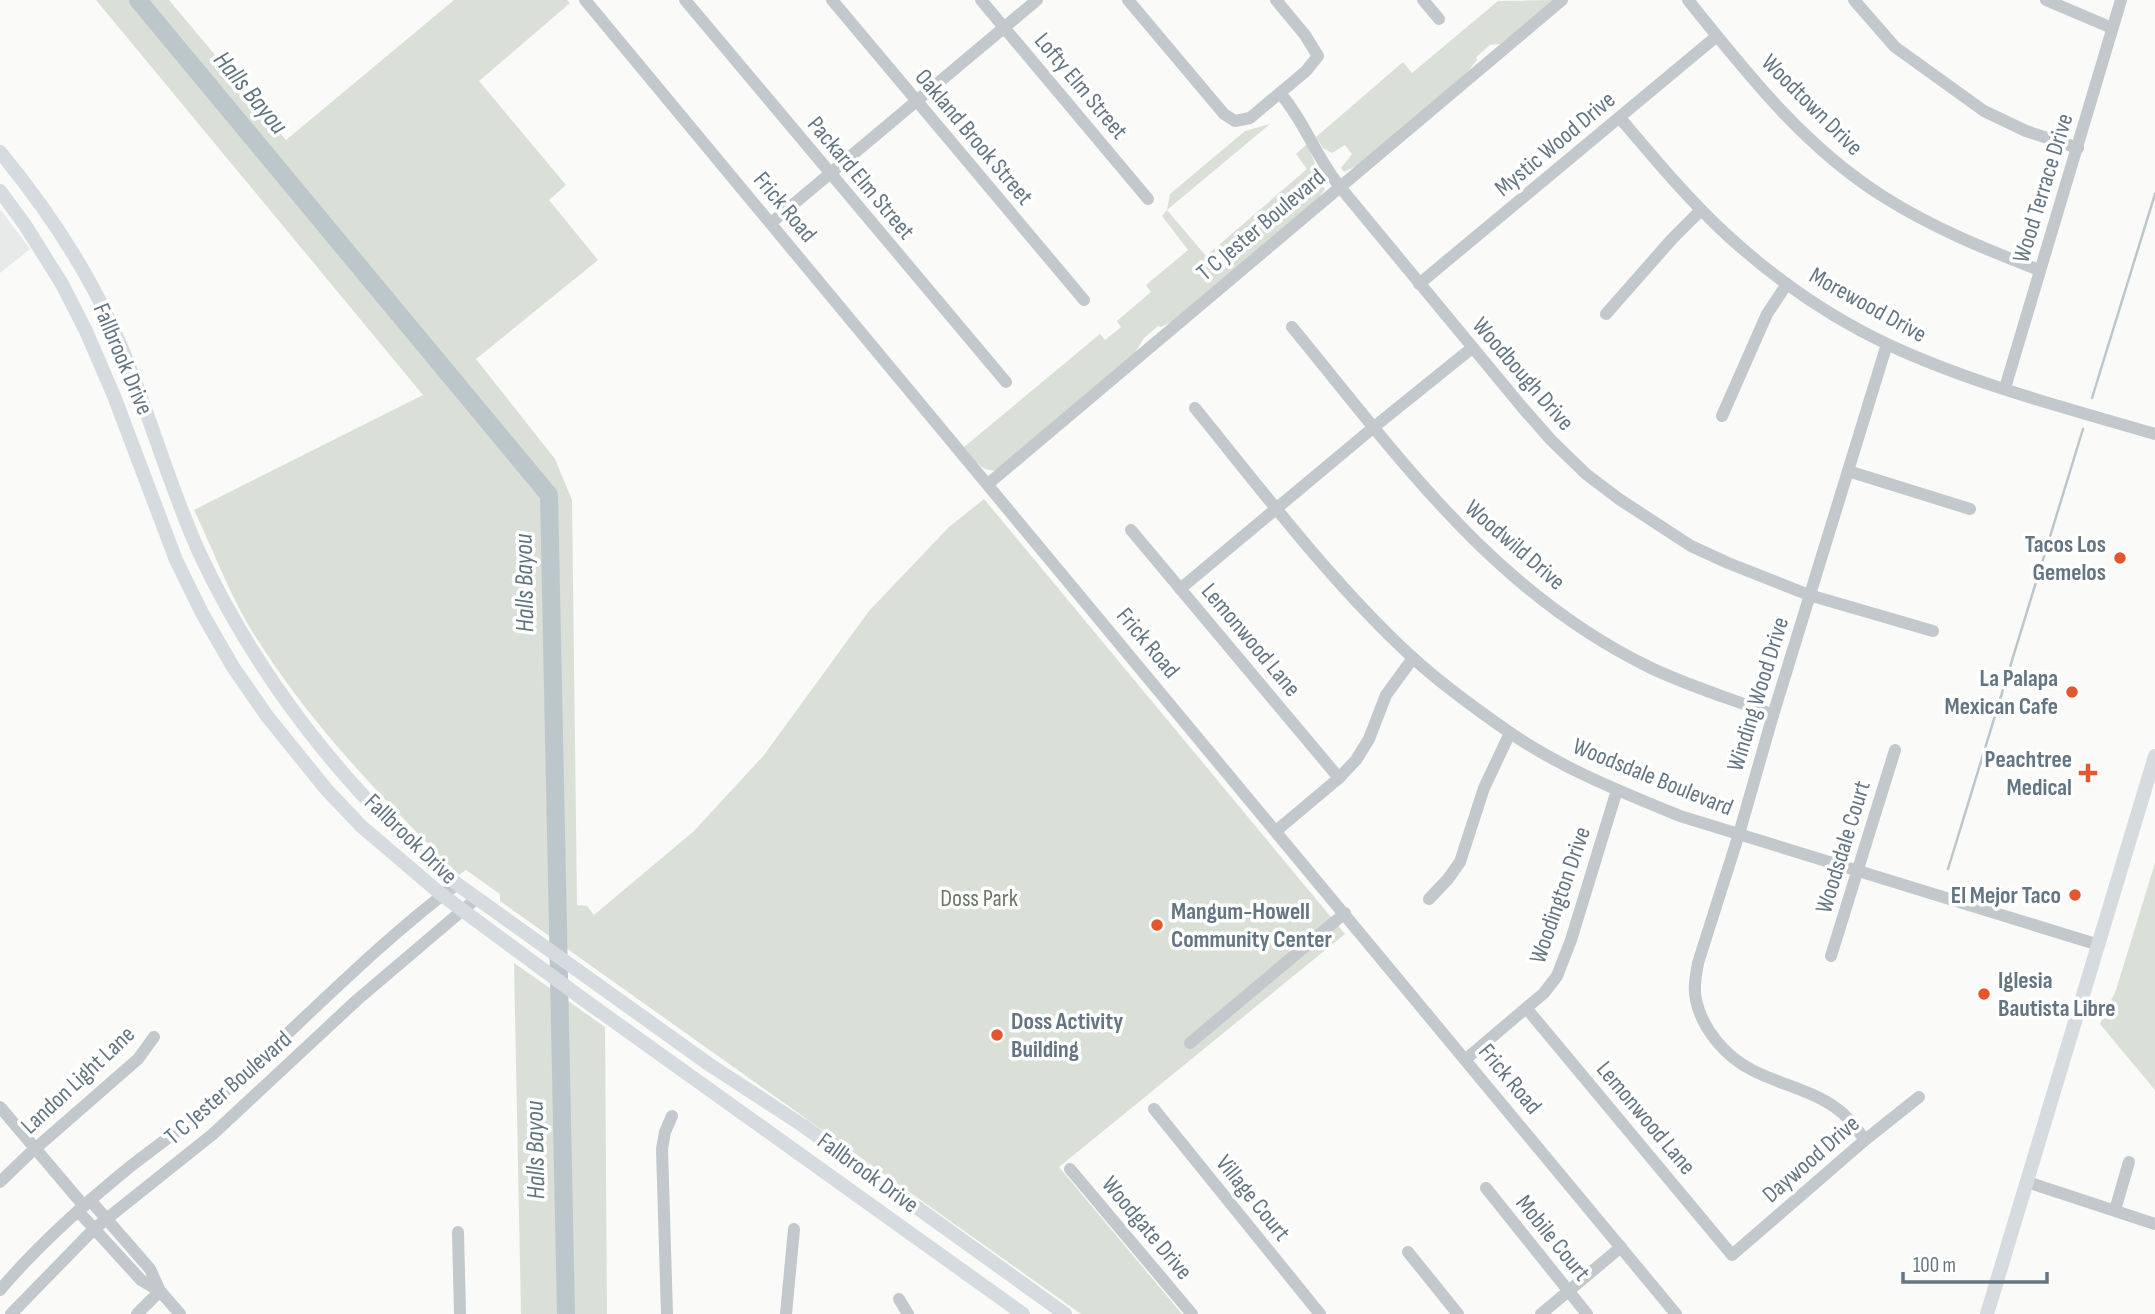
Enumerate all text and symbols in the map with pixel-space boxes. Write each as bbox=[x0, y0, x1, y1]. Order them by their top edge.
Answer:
street label: Lofty Elm Street bbox=[1028, 27, 1134, 145]
water label: Halls Bayou bbox=[206, 45, 294, 141]
street label: Woodtown Drive bbox=[1755, 48, 1869, 162]
street label: Oakland Brook Street bbox=[909, 63, 1039, 211]
street label: Mystic Wood Drive bbox=[1489, 85, 1621, 203]
street label: Wood Terrace Drive bbox=[2007, 110, 2079, 266]
street label: Packard Elm Street bbox=[801, 111, 921, 245]
street label: T C Jester Boulevard bbox=[1191, 163, 1331, 287]
street label: Frick Road bbox=[747, 166, 823, 248]
street label: Morewood Drive bbox=[1804, 261, 1932, 349]
street label: Fallbrook Drive bbox=[87, 299, 159, 419]
street label: Woodbough Drive bbox=[1466, 311, 1580, 437]
street label: Woodwild Drive bbox=[1459, 494, 1571, 596]
place label: Tacos Los Gemelos bbox=[2025, 530, 2106, 587]
water label: Halls Bayou bbox=[509, 533, 541, 633]
marker: Tacos Los Gemelos bbox=[2112, 550, 2128, 566]
street label: Lemonwood Lane bbox=[1195, 577, 1307, 703]
street label: Frick Road bbox=[1110, 602, 1186, 684]
street label: Winding Wood Drive bbox=[1721, 614, 1795, 774]
place label: La Palapa Mexican Cafe bbox=[1945, 664, 2058, 721]
marker: La Palapa Mexican Cafe bbox=[2064, 684, 2080, 700]
street label: Woodsdale Boulevard bbox=[1569, 732, 1737, 822]
place label: Peachtree Medical bbox=[1985, 745, 2072, 802]
marker: Peachtree Medical bbox=[2078, 763, 2098, 783]
street label: Woodsdale Court bbox=[1809, 777, 1877, 917]
street label: Fallbrook Drive bbox=[358, 788, 464, 890]
street label: Woodington Drive bbox=[1523, 823, 1597, 967]
place label: El Mejor Taco bbox=[1951, 881, 2061, 910]
park label: Doss Park bbox=[940, 884, 1018, 913]
marker: El Mejor Taco bbox=[2067, 887, 2083, 903]
place label: Mangum-Howell Community Center bbox=[1171, 897, 1333, 954]
marker: Mangum-Howell Community Center bbox=[1149, 917, 1165, 933]
place label: Iglesia Bautista Libre bbox=[1998, 966, 2115, 1023]
marker: Iglesia Bautista Libre bbox=[1976, 986, 1992, 1002]
place label: Doss Activity Building bbox=[1011, 1007, 1123, 1064]
street label: Landon Light Lane bbox=[15, 1020, 141, 1140]
street label: T C Jester Boulevard bbox=[158, 1025, 298, 1151]
marker: Doss Activity Building bbox=[989, 1027, 1005, 1043]
street label: Frick Road bbox=[1472, 1038, 1548, 1120]
street label: Lemonwood Lane bbox=[1590, 1055, 1702, 1181]
water label: Halls Bayou bbox=[520, 1100, 552, 1200]
street label: Daywood Drive bbox=[1757, 1109, 1865, 1209]
street label: Fallbrook Drive bbox=[812, 1127, 924, 1219]
street label: Village Court bbox=[1210, 1149, 1296, 1247]
street label: Woodgate Drive bbox=[1095, 1170, 1199, 1286]
street label: Mobile Court bbox=[1509, 1189, 1597, 1287]
scale bar bbox=[1903, 1240, 2046, 1284]
text: 100 m bbox=[1913, 1253, 1956, 1278]

